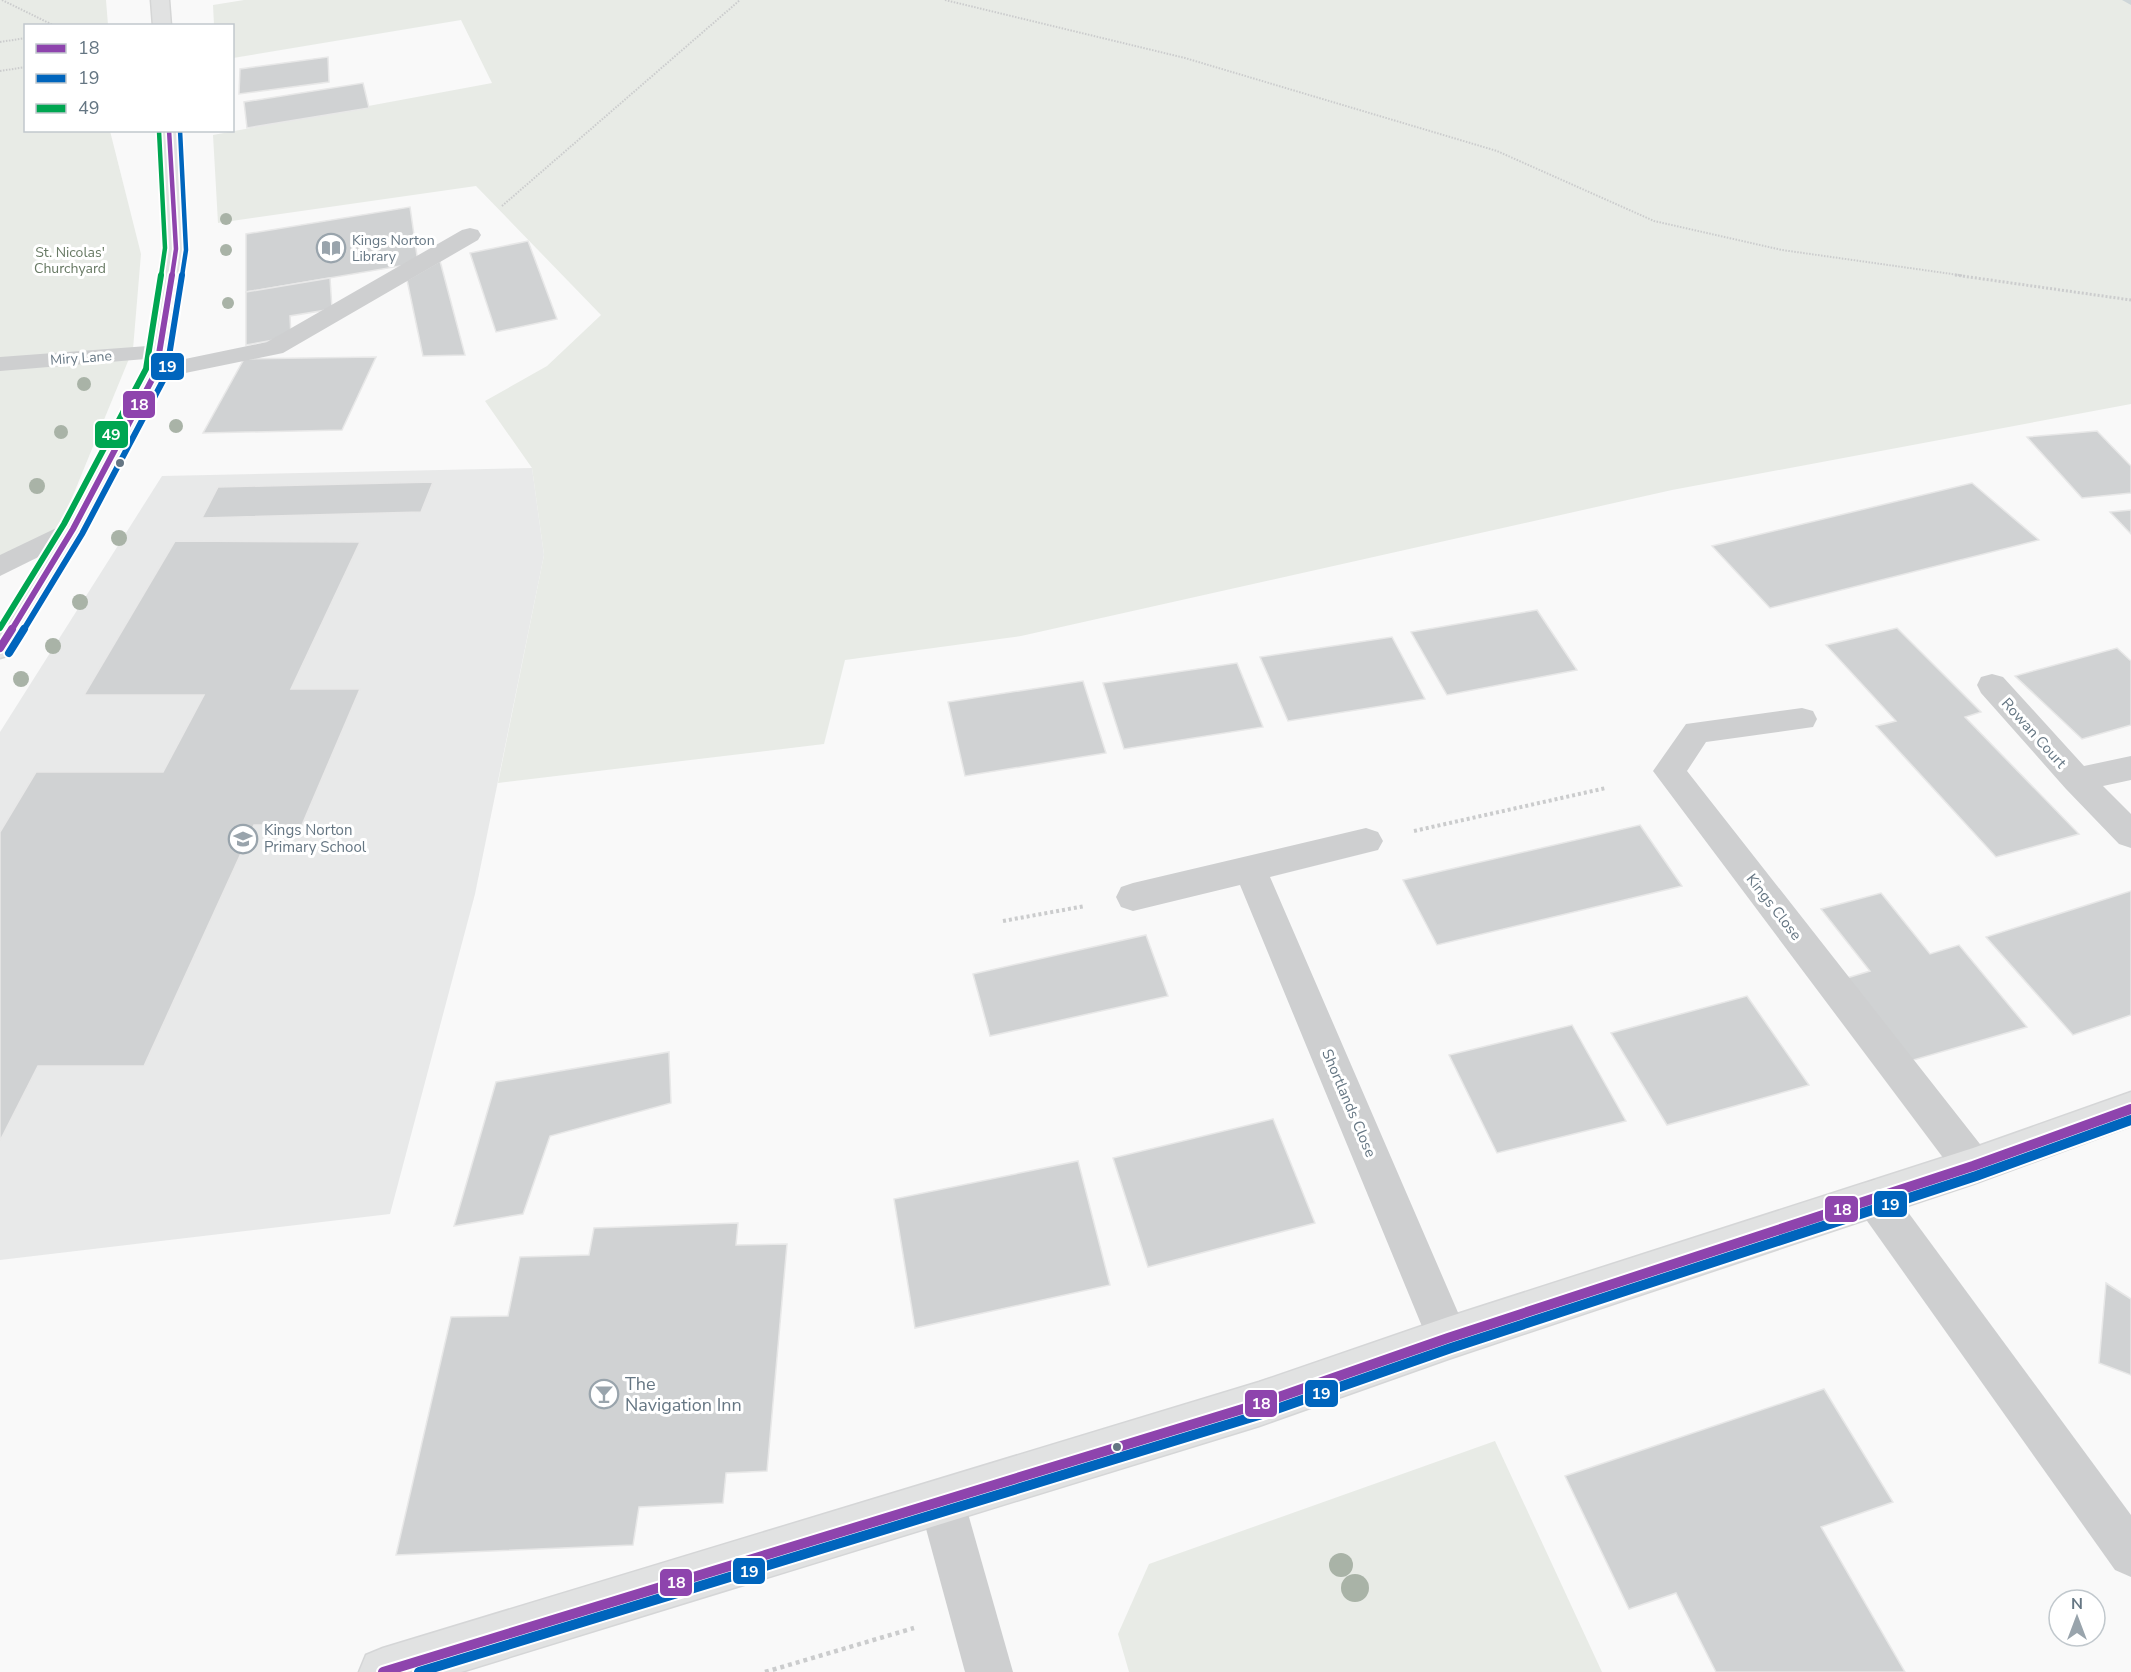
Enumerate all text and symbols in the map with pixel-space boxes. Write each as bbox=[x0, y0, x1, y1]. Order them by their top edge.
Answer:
legend bbox=[24, 24, 234, 132]
text: 18 bbox=[78, 36, 100, 60]
text: 19 bbox=[78, 66, 100, 90]
text: 49 bbox=[78, 96, 100, 120]
place label: Kings Norton Library bbox=[352, 231, 435, 266]
library icon: Kings Norton Library bbox=[315, 232, 347, 264]
park label: St. Nicolas' Churchyard bbox=[34, 243, 106, 278]
street label: Miry Lane bbox=[49, 346, 113, 370]
line badge: 19 bbox=[150, 352, 185, 381]
text: 19 bbox=[157, 356, 177, 378]
line badge: 18 bbox=[122, 390, 156, 419]
text: 18 bbox=[129, 394, 149, 416]
line badge: 49 bbox=[94, 420, 129, 449]
text: 49 bbox=[101, 424, 121, 446]
unlabelled marker bbox=[114, 457, 126, 469]
street label: Rowan Court bbox=[1997, 694, 2071, 773]
place label: Kings Norton Primary School bbox=[264, 820, 367, 857]
school or university icon: Kings Norton Primary School bbox=[227, 823, 259, 855]
street label: Kings Close bbox=[1742, 870, 1806, 944]
street label: Shortlands Close bbox=[1317, 1046, 1381, 1160]
line badge: 19 bbox=[1873, 1190, 1908, 1218]
text: 19 bbox=[1880, 1194, 1900, 1216]
line badge: 18 bbox=[1824, 1195, 1859, 1223]
text: 18 bbox=[1832, 1199, 1852, 1221]
place label: The Navigation Inn bbox=[625, 1372, 742, 1417]
bar icon: The Navigation Inn bbox=[588, 1378, 620, 1410]
line badge: 19 bbox=[1304, 1379, 1339, 1408]
text: 19 bbox=[1311, 1383, 1331, 1405]
line badge: 18 bbox=[1244, 1389, 1278, 1418]
text: 18 bbox=[1251, 1393, 1271, 1415]
unlabelled marker bbox=[1111, 1441, 1123, 1453]
line badge: 19 bbox=[732, 1557, 766, 1585]
text: 19 bbox=[739, 1561, 759, 1583]
line badge: 18 bbox=[659, 1568, 693, 1597]
text: 18 bbox=[666, 1572, 686, 1594]
north arrow bbox=[2047, 1588, 2107, 1648]
text: N bbox=[2071, 1593, 2083, 1615]

